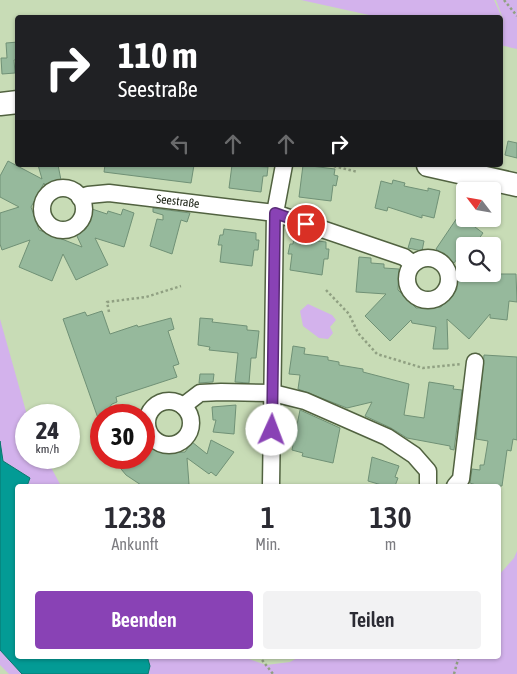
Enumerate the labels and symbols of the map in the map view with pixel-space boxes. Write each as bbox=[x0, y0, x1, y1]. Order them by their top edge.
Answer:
north arrow bbox=[456, 182, 501, 228]
street label: Seestraße bbox=[155, 192, 200, 211]
pin bbox=[285, 203, 327, 245]
position arrow bbox=[245, 403, 297, 455]
speed limit sign: 30 bbox=[90, 404, 155, 469]

